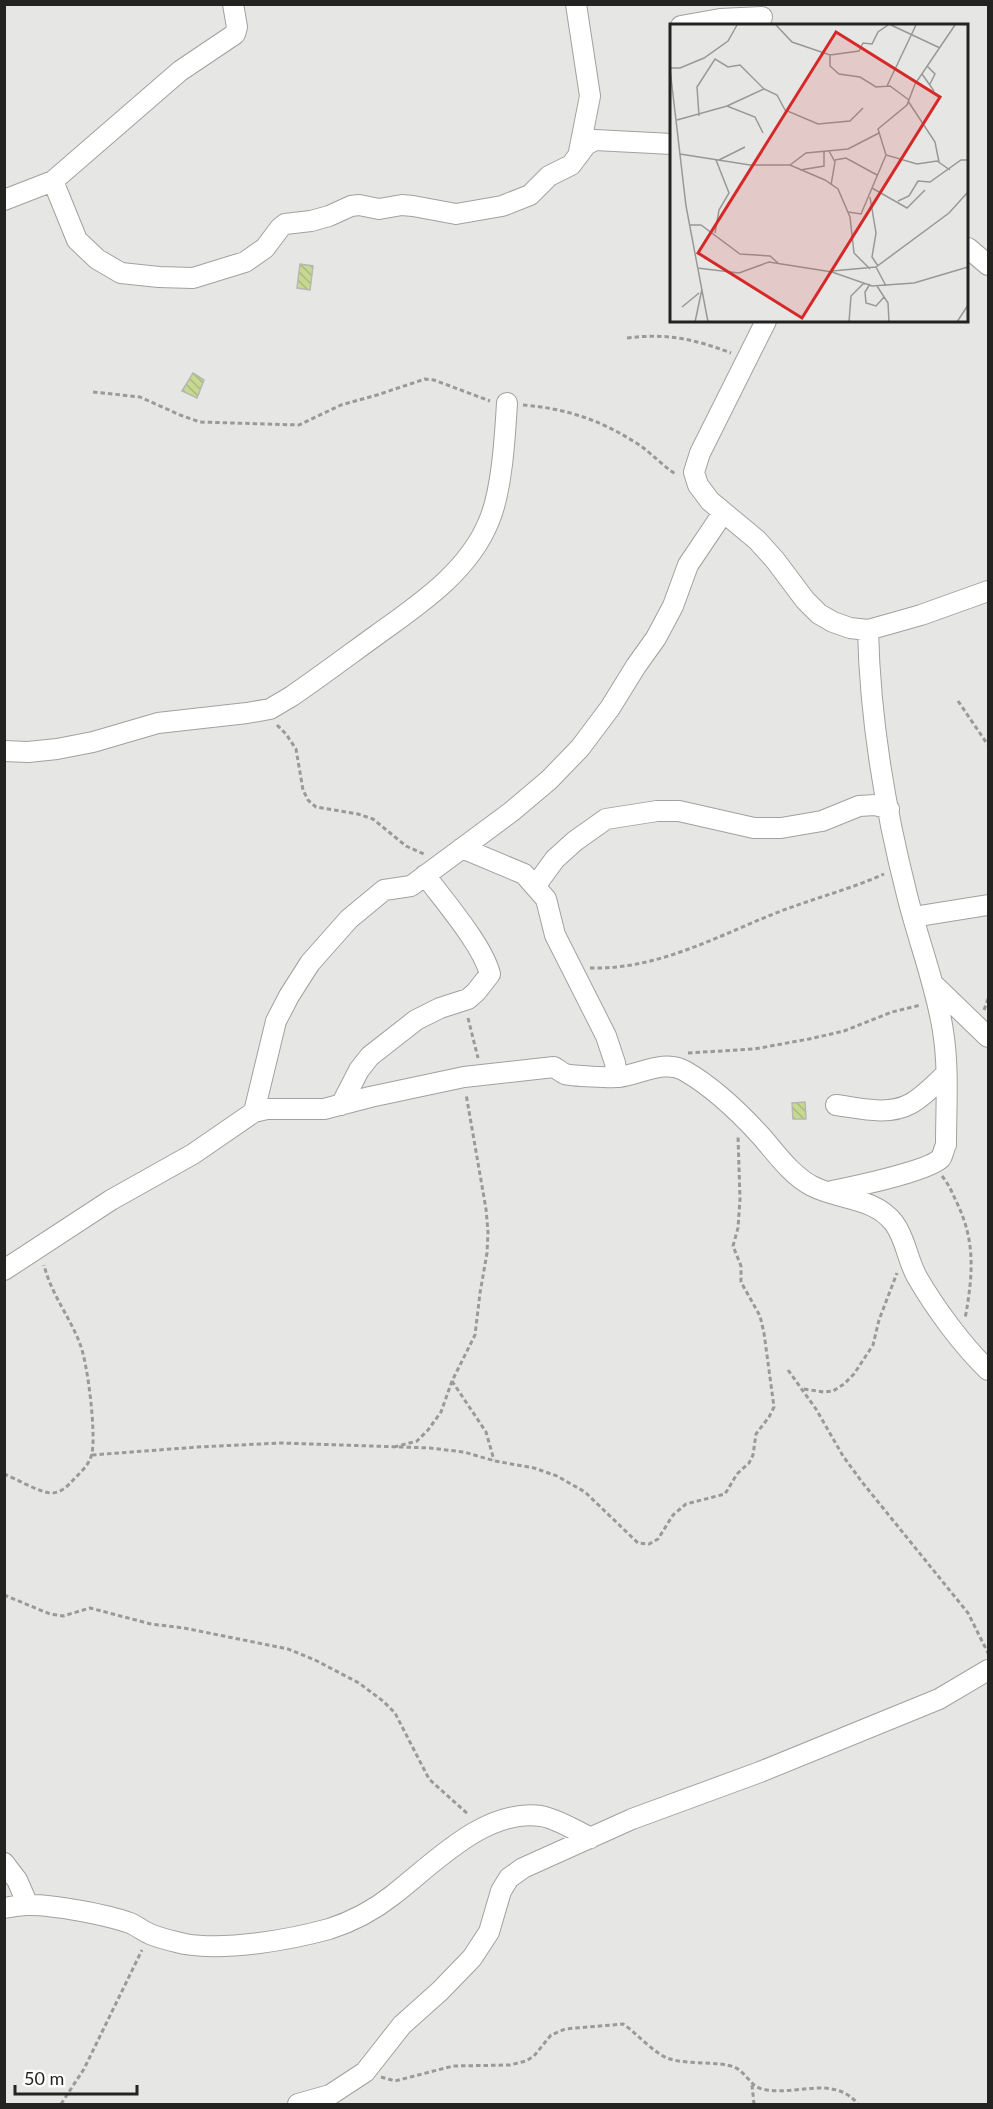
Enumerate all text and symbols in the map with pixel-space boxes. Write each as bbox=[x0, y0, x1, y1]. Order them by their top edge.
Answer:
inset map bbox=[670, 24, 969, 322]
scale bar bbox=[15, 2058, 136, 2096]
text: 50 m bbox=[24, 2067, 64, 2089]

